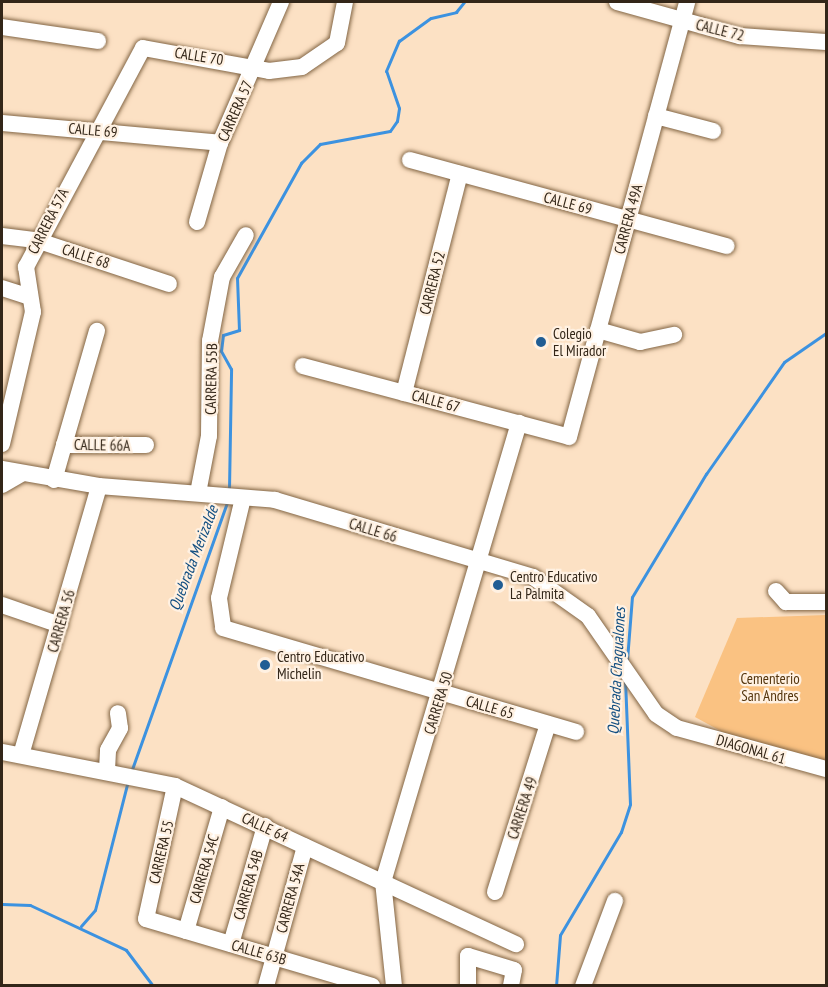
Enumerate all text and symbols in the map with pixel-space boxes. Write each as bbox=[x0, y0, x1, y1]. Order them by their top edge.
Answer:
street label: CALLE 72 bbox=[694, 15, 746, 45]
street label: CALLE 70 bbox=[173, 43, 225, 69]
street label: CARRERA 57 bbox=[214, 78, 256, 144]
street label: CALLE 69 bbox=[68, 119, 118, 141]
street label: CARRERA 49A bbox=[610, 182, 646, 256]
street label: CARRERA 57A bbox=[24, 185, 72, 257]
street label: CALLE 69 bbox=[542, 188, 594, 218]
street label: CALLE 68 bbox=[60, 240, 112, 272]
street label: CARRERA 52 bbox=[415, 249, 449, 317]
place label: Colegio El Mirador bbox=[553, 324, 606, 359]
marker: Colegio El Mirador bbox=[534, 335, 548, 349]
street label: CARRERA 55B bbox=[201, 343, 221, 415]
street label: CALLE 67 bbox=[410, 386, 462, 416]
street label: CALLE 66A bbox=[74, 436, 130, 454]
water label: Quebrada Merizalde bbox=[164, 503, 222, 613]
street label: CALLE 66 bbox=[347, 514, 399, 546]
place label: Centro Educativo La Palmita bbox=[510, 567, 598, 602]
marker: Centro Educativo La Palmita bbox=[491, 578, 505, 592]
street label: CARRERA 56 bbox=[43, 587, 79, 655]
water label: Quebrada Chagualones bbox=[603, 607, 629, 735]
place label: Centro Educativo Michelin bbox=[277, 647, 365, 682]
marker: Centro Educativo Michelin bbox=[258, 658, 272, 672]
street label: CARRERA 50 bbox=[420, 669, 456, 737]
park label: Cementerio San Andres bbox=[740, 669, 800, 704]
street label: CALLE 65 bbox=[464, 692, 516, 722]
street label: DIAGONAL 61 bbox=[714, 730, 788, 768]
street label: CARRERA 49 bbox=[503, 774, 541, 842]
street label: CALLE 64 bbox=[239, 808, 291, 846]
street label: CARRERA 55 bbox=[145, 818, 177, 886]
street label: CARRERA 54C bbox=[185, 832, 223, 906]
street label: CARRERA 54B bbox=[229, 848, 267, 922]
street label: CARRERA 54A bbox=[272, 861, 308, 935]
street label: CALLE 63B bbox=[229, 936, 289, 968]

